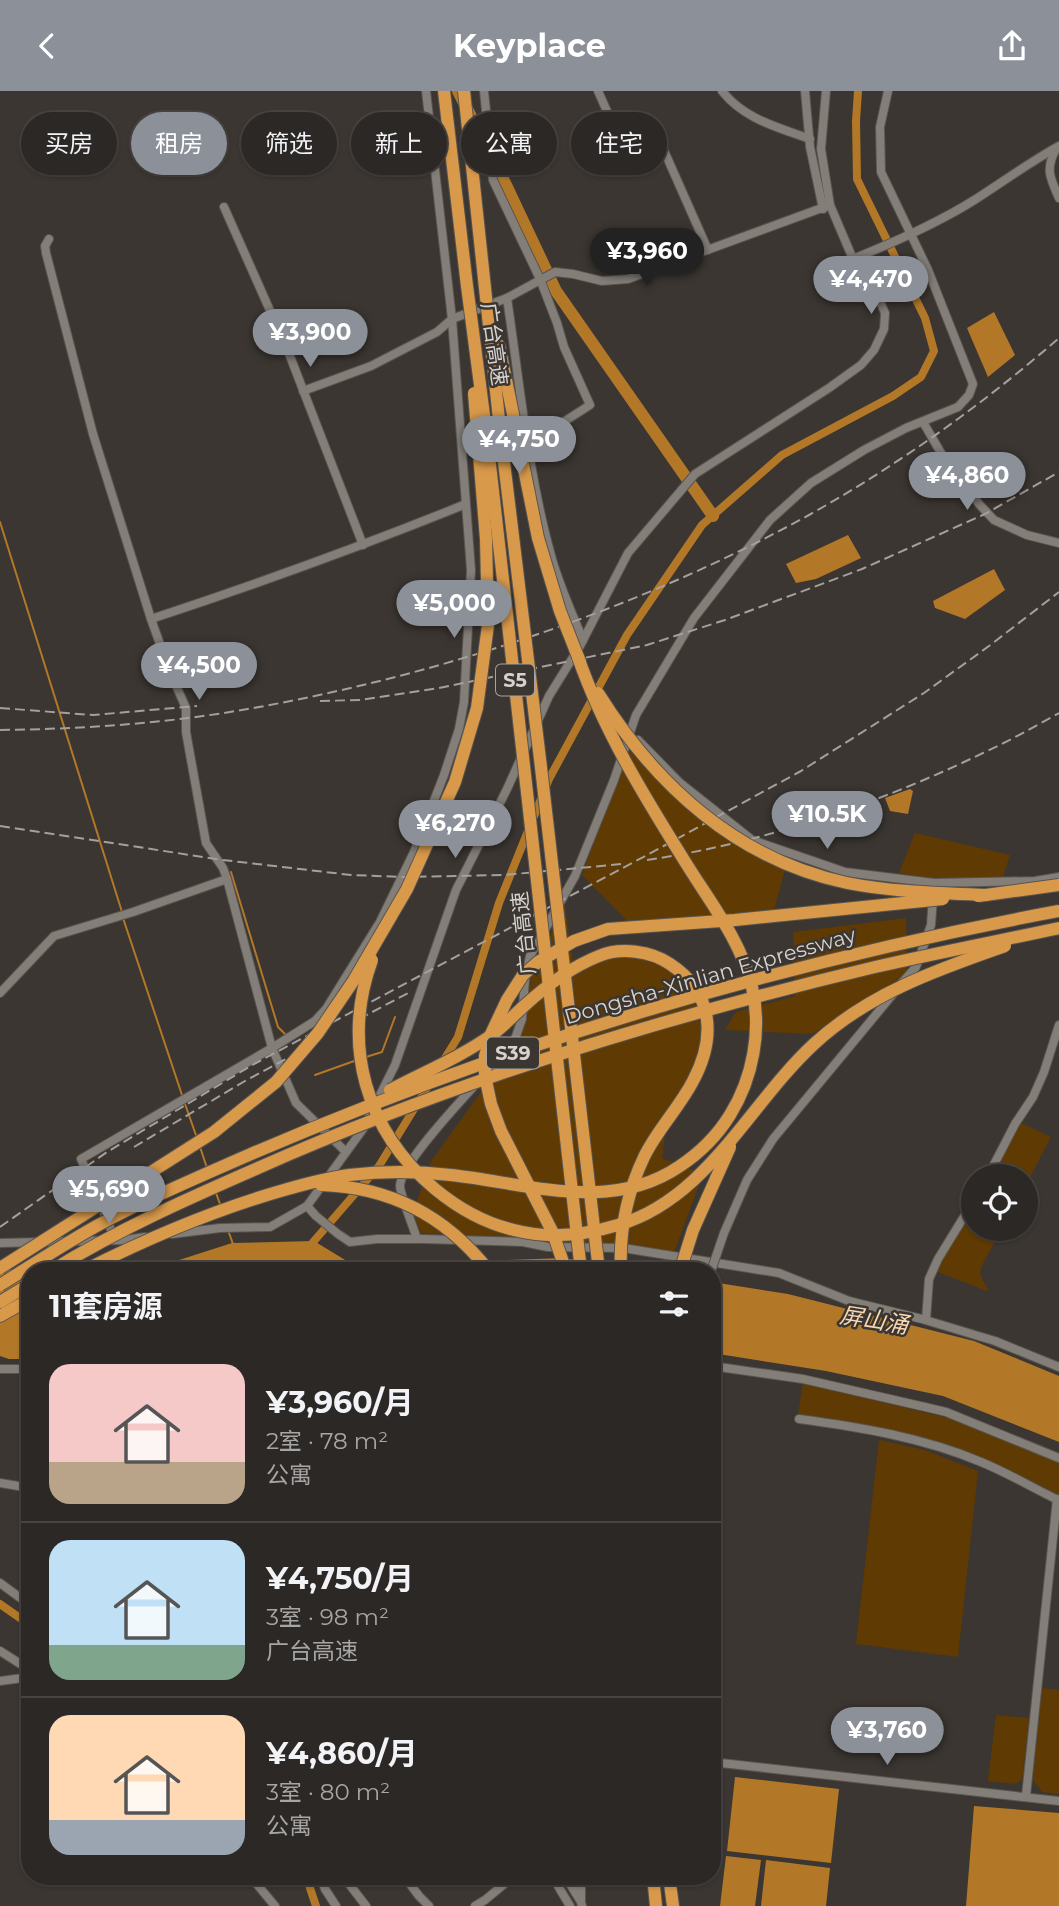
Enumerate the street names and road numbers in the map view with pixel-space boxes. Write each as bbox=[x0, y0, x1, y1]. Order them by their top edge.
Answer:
street label: 广台高速 bbox=[476, 301, 513, 387]
road number: S5 bbox=[496, 665, 534, 695]
street label: 广台高速 bbox=[507, 890, 540, 976]
street label: Dongsha-Xinlian Expressway bbox=[561, 922, 859, 1029]
road number: S39 bbox=[487, 1037, 539, 1069]

